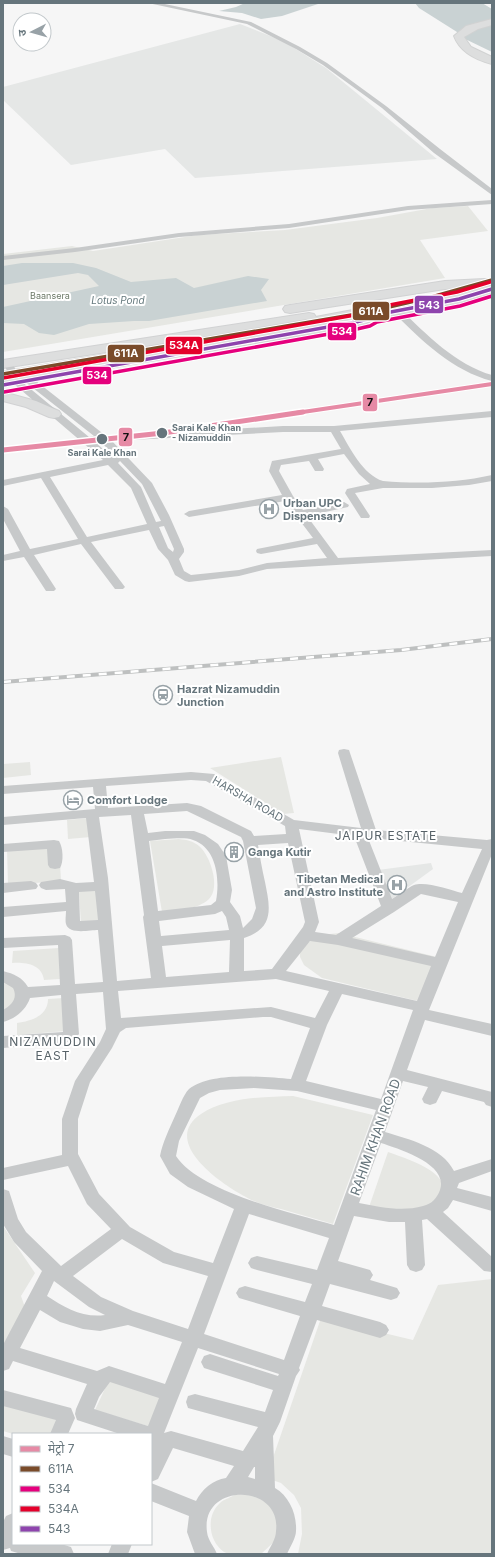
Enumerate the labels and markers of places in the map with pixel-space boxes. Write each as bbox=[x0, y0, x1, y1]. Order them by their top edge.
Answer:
place label: Sarai Kale Khan - Nizamuddin bbox=[172, 422, 241, 443]
marker: Sarai Kale Khan - Nizamuddin bbox=[155, 426, 169, 440]
marker: Sarai Kale Khan bbox=[95, 432, 109, 446]
place label: Sarai Kale Khan bbox=[68, 447, 137, 458]
place label: Urban UPC Dispensary bbox=[283, 496, 345, 523]
hospital icon: Urban UPC Dispensary bbox=[258, 498, 280, 520]
place label: Hazrat Nizamuddin Junction bbox=[177, 682, 280, 709]
station icon: Hazrat Nizamuddin Junction bbox=[152, 684, 174, 706]
hotel icon: Comfort Lodge bbox=[62, 789, 84, 811]
place label: Comfort Lodge bbox=[87, 793, 168, 807]
building icon: Ganga Kutir bbox=[223, 841, 245, 863]
place label: Ganga Kutir bbox=[248, 845, 312, 859]
place label: Tibetan Medical and Astro Institute bbox=[284, 872, 383, 899]
hospital icon: Tibetan Medical and Astro Institute bbox=[386, 874, 408, 896]

